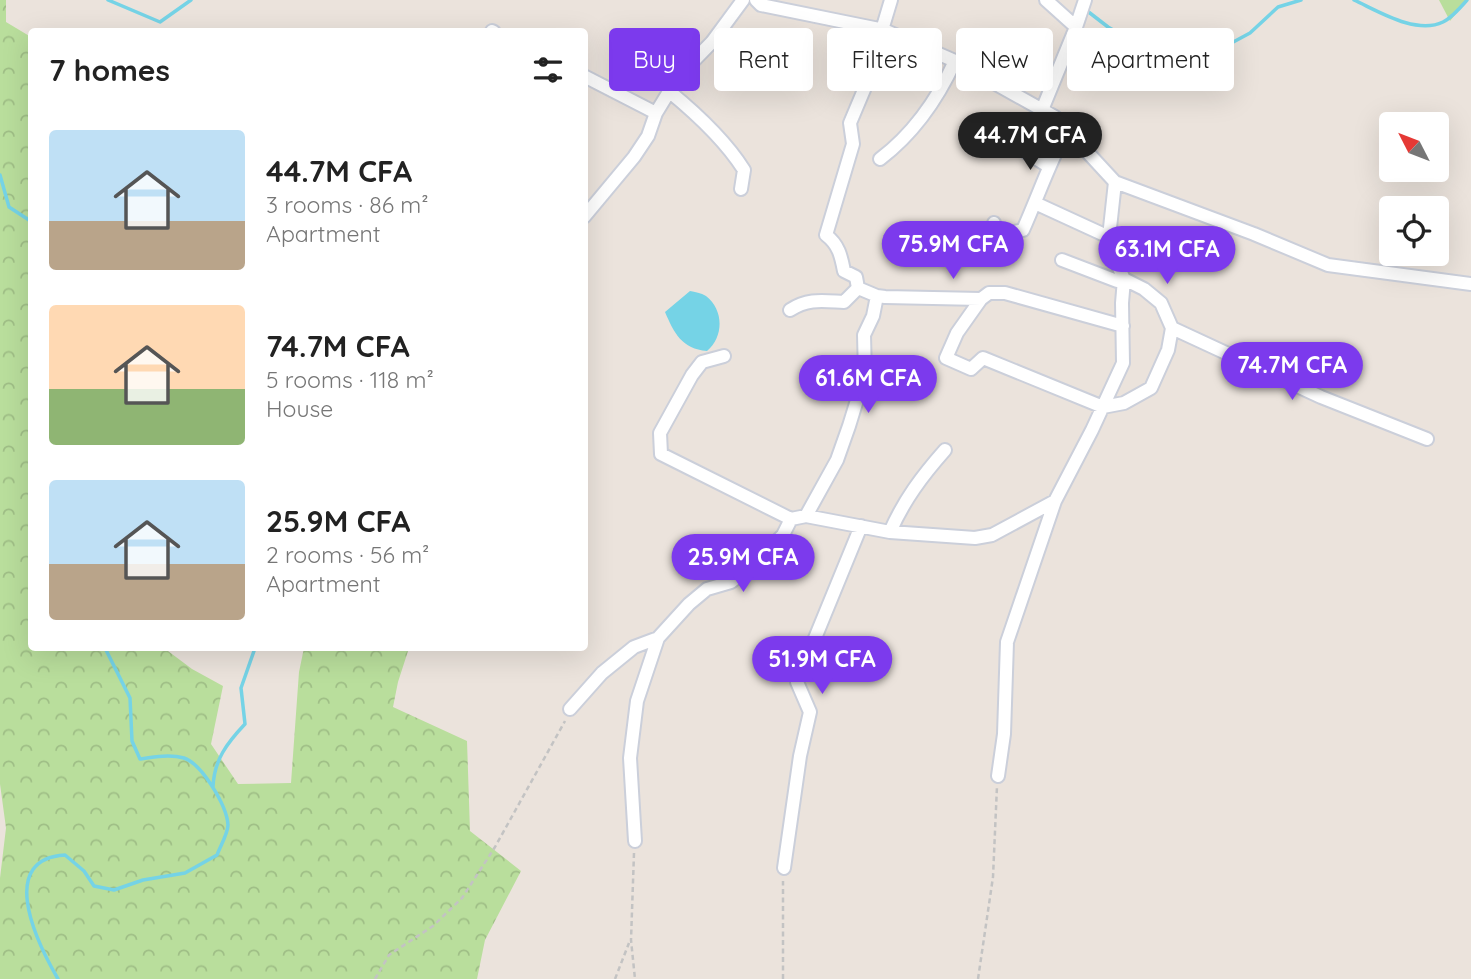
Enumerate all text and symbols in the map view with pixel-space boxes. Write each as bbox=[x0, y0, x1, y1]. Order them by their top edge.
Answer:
chip: Buy bbox=[609, 28, 700, 91]
chip: Rent bbox=[714, 28, 813, 91]
chip: Filters bbox=[827, 28, 942, 91]
chip: New bbox=[956, 28, 1053, 91]
chip: Apartment bbox=[1067, 28, 1234, 91]
text: 7 homes bbox=[49, 51, 170, 89]
icon: filters bbox=[529, 51, 567, 89]
north arrow bbox=[1379, 112, 1449, 182]
map controls bbox=[1379, 112, 1449, 266]
pin: 44.7M CFA bbox=[950, 113, 1110, 172]
text: 44.7M CFA bbox=[974, 120, 1086, 149]
text: 44.7M CFA bbox=[266, 152, 412, 190]
icon: home bbox=[105, 158, 189, 242]
text: 3 rooms · 86 m² bbox=[266, 190, 429, 219]
button: locate bbox=[1379, 196, 1449, 266]
text: Apartment bbox=[266, 219, 380, 248]
pin: 75.9M CFA bbox=[873, 222, 1033, 281]
pin: 63.1M CFA bbox=[1087, 226, 1247, 286]
text: 75.9M CFA bbox=[898, 229, 1008, 258]
text: 63.1M CFA bbox=[1114, 234, 1220, 263]
text: 74.7M CFA bbox=[266, 327, 410, 365]
icon: home bbox=[105, 333, 189, 417]
pin: 74.7M CFA bbox=[1212, 342, 1372, 402]
text: 74.7M CFA bbox=[1237, 350, 1347, 379]
pin: 61.6M CFA bbox=[788, 356, 948, 415]
text: 61.6M CFA bbox=[815, 363, 921, 392]
text: 5 rooms · 118 m² bbox=[266, 365, 434, 394]
text: House bbox=[266, 394, 333, 423]
text: 25.9M CFA bbox=[266, 502, 411, 540]
icon: home bbox=[105, 508, 189, 592]
pin: 25.9M CFA bbox=[663, 534, 823, 594]
text: 2 rooms · 56 m² bbox=[266, 540, 429, 569]
text: 25.9M CFA bbox=[688, 542, 798, 571]
text: Apartment bbox=[266, 569, 380, 598]
pin: 51.9M CFA bbox=[742, 636, 902, 696]
text: 51.9M CFA bbox=[768, 644, 876, 673]

